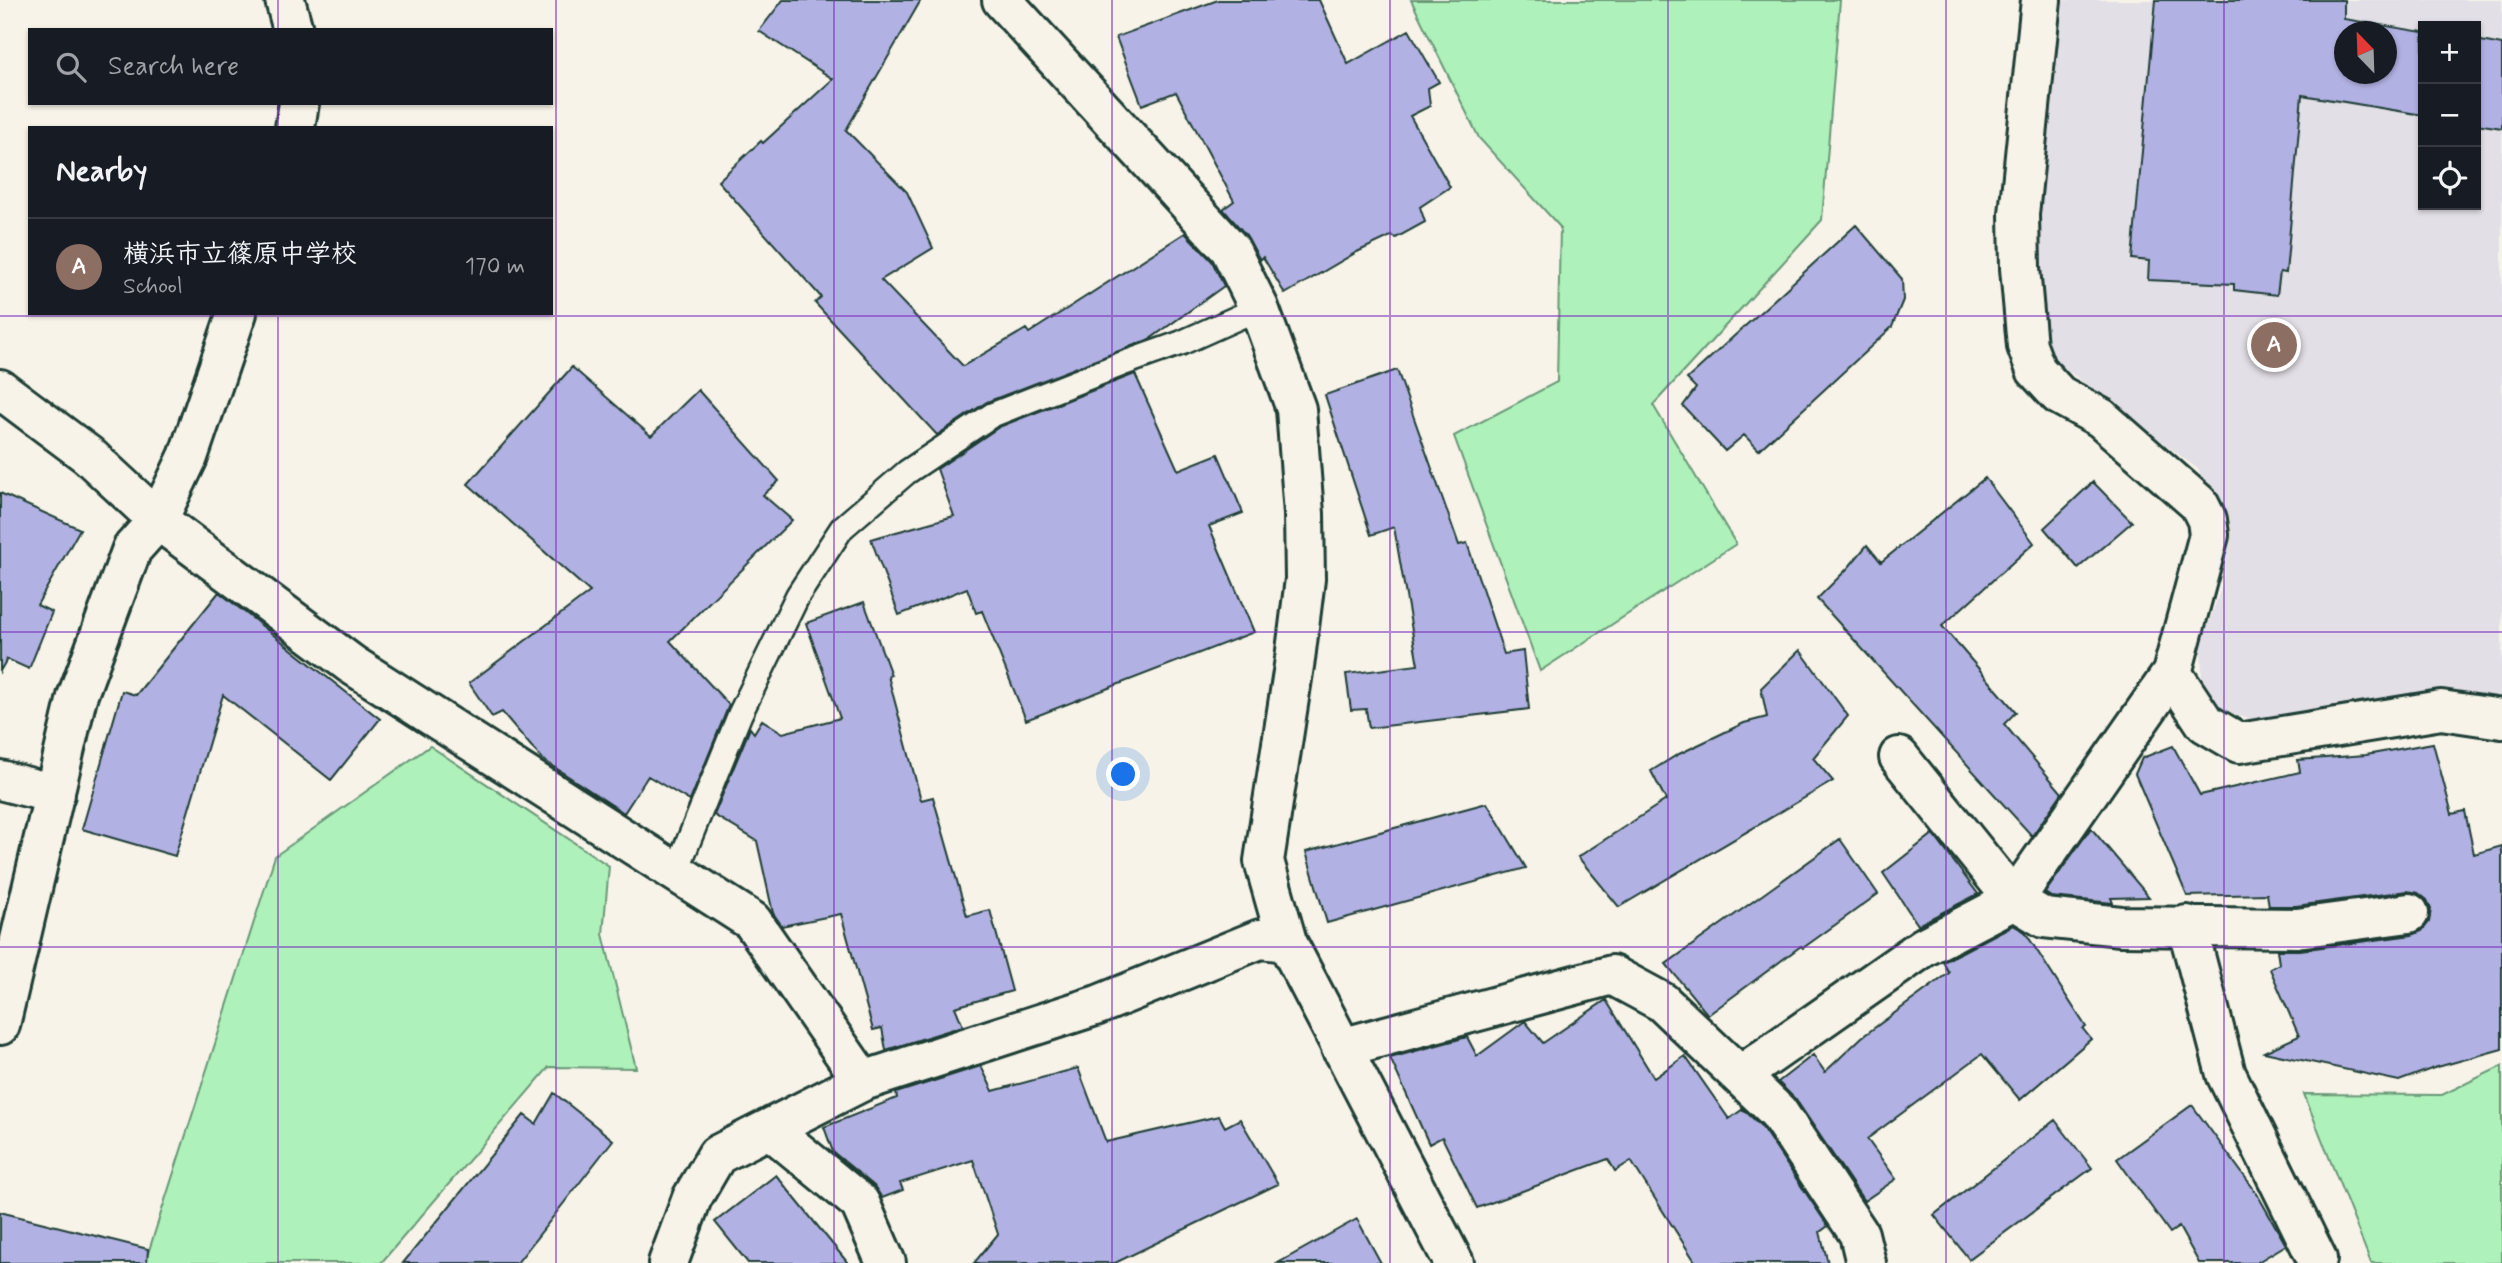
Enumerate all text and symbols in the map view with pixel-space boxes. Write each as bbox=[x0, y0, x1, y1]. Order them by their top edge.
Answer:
north arrow bbox=[2334, 21, 2397, 84]
map controls bbox=[2418, 21, 2481, 210]
button: + bbox=[2418, 21, 2481, 84]
search box bbox=[28, 28, 553, 105]
icon: search bbox=[52, 48, 90, 86]
text: Search here bbox=[108, 50, 239, 84]
button: − bbox=[2418, 84, 2481, 147]
button: locate bbox=[2418, 147, 2481, 210]
text: Nearby bbox=[56, 152, 147, 191]
text: 横浜市立篠原中学校 bbox=[123, 238, 357, 272]
text: A bbox=[71, 252, 87, 282]
text: 170 m bbox=[465, 252, 525, 282]
text: School bbox=[123, 272, 183, 302]
pin: A bbox=[2251, 319, 2297, 371]
your location bbox=[1106, 757, 1140, 791]

